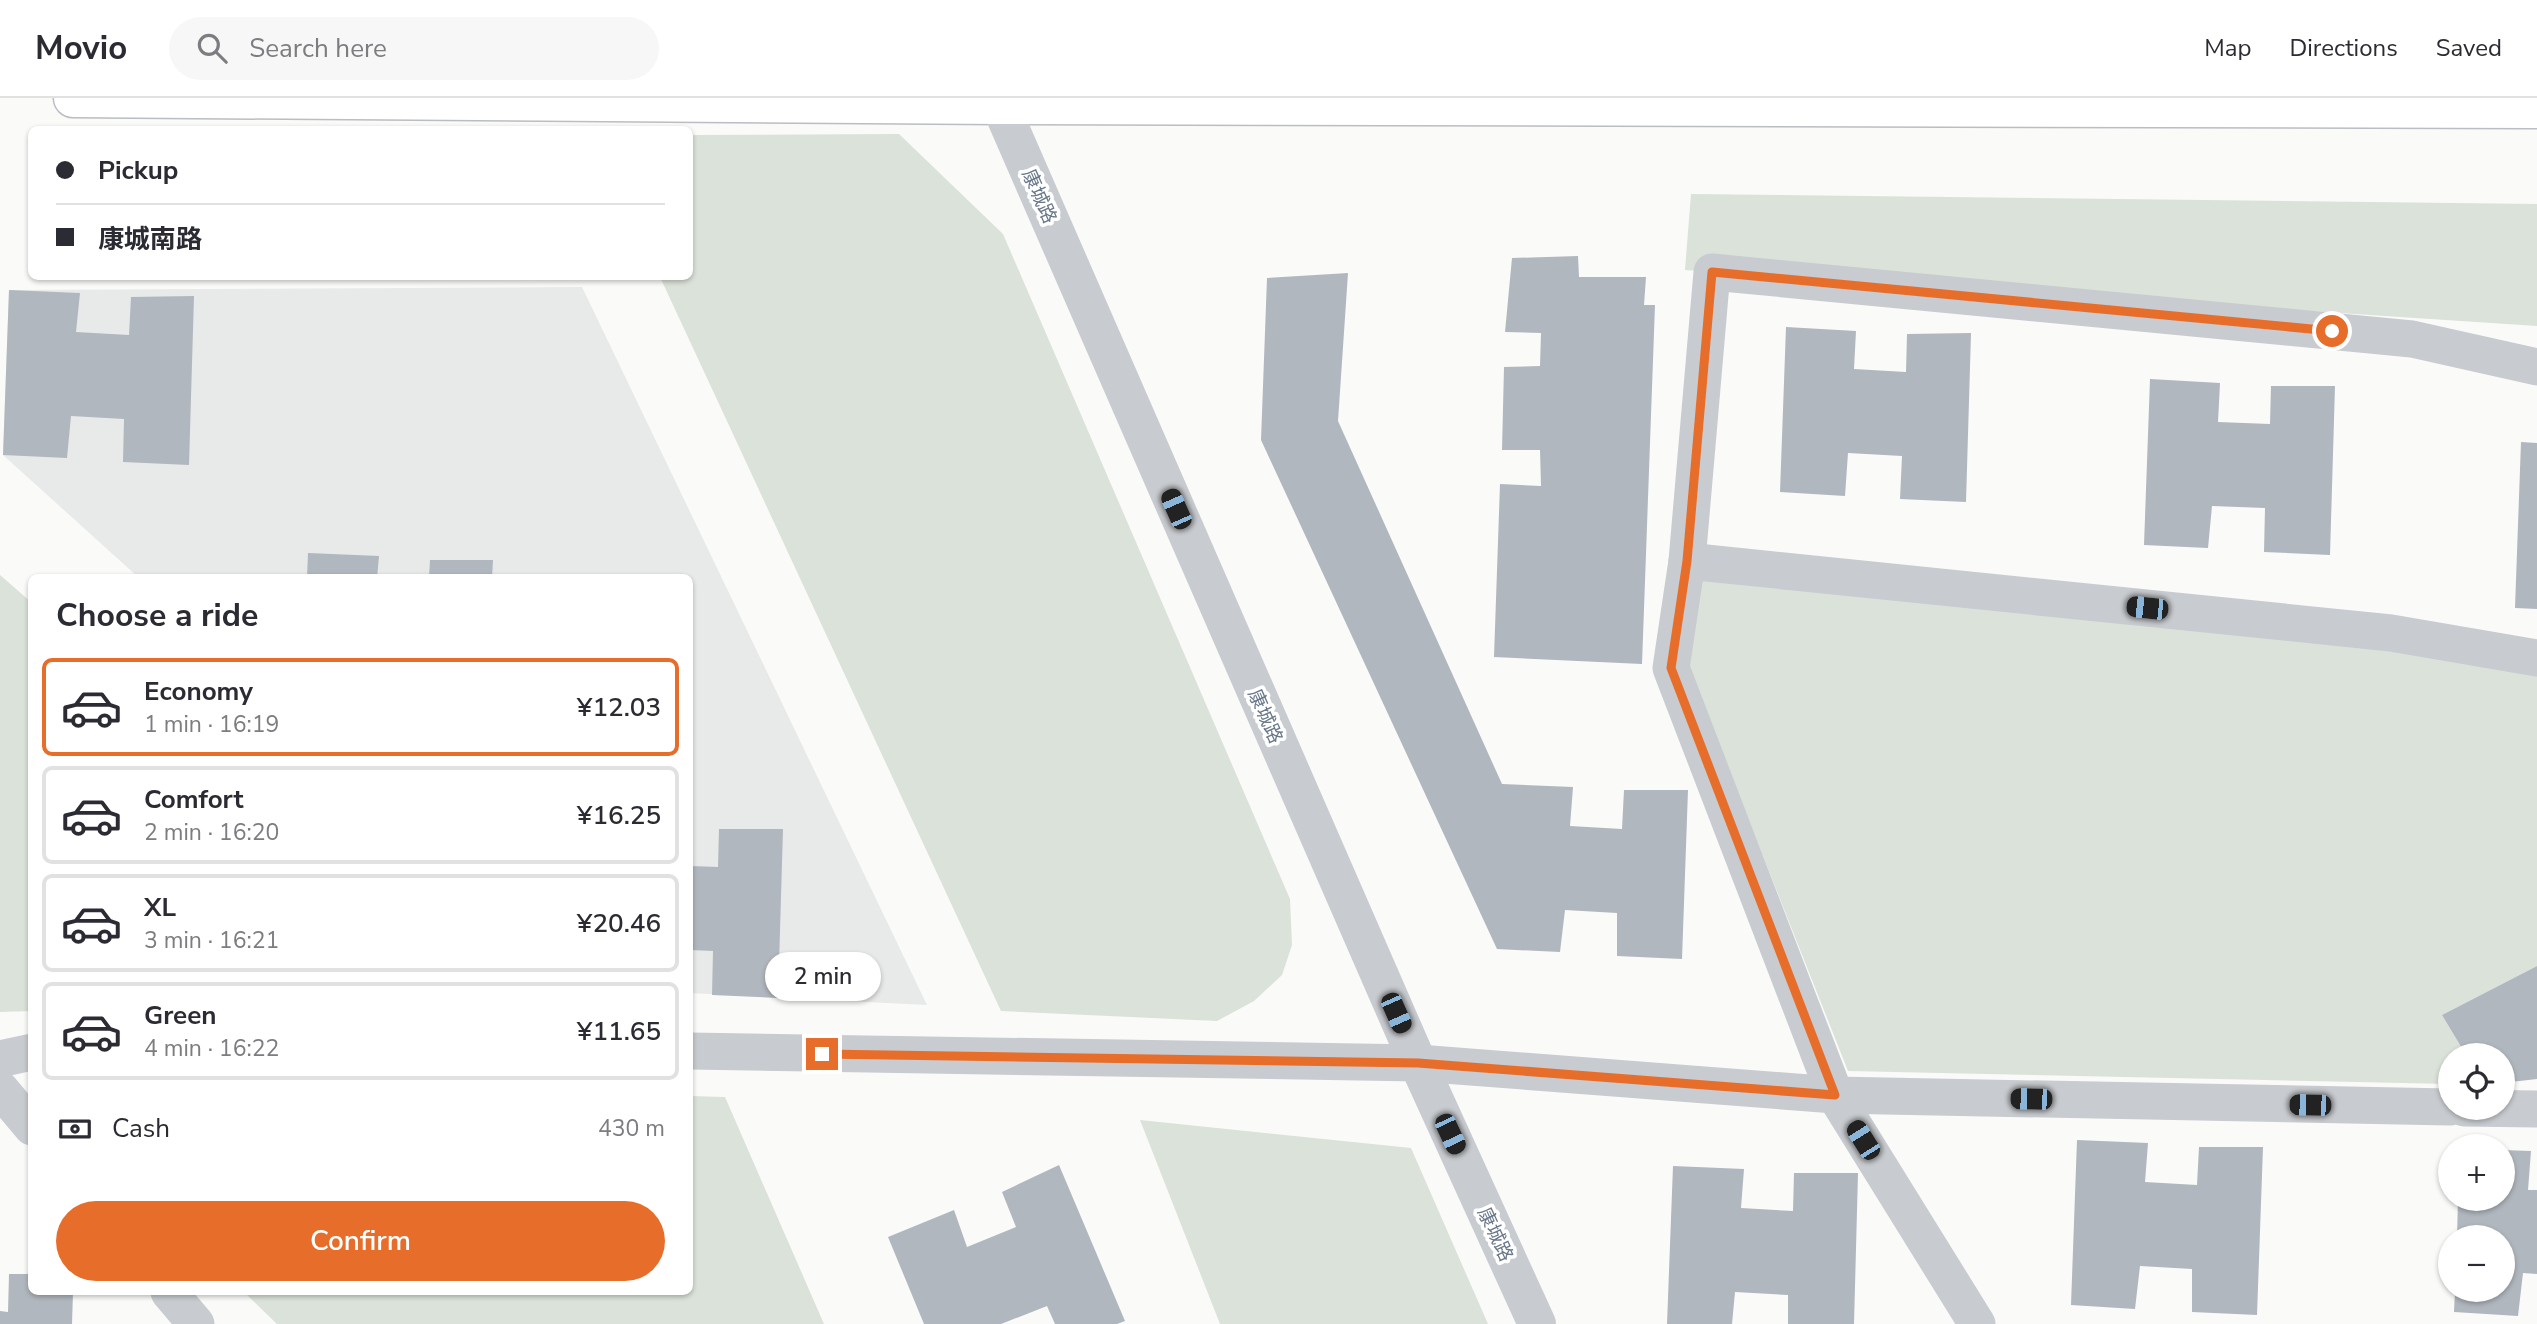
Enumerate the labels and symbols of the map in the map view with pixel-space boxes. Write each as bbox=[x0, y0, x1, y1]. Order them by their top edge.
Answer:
street label: 康城路 bbox=[1016, 165, 1063, 228]
route start bbox=[2316, 315, 2348, 347]
car bbox=[1158, 486, 1195, 532]
car bbox=[2126, 595, 2169, 621]
street label: 康城路 bbox=[1242, 685, 1289, 748]
callout: 2 min bbox=[764, 953, 880, 1002]
car bbox=[1378, 990, 1415, 1036]
route end bbox=[806, 1038, 838, 1070]
car bbox=[2010, 1088, 2053, 1110]
car bbox=[2289, 1094, 2332, 1116]
car bbox=[1432, 1111, 1469, 1157]
car bbox=[1843, 1117, 1884, 1163]
street label: 康城路 bbox=[1471, 1203, 1519, 1266]

